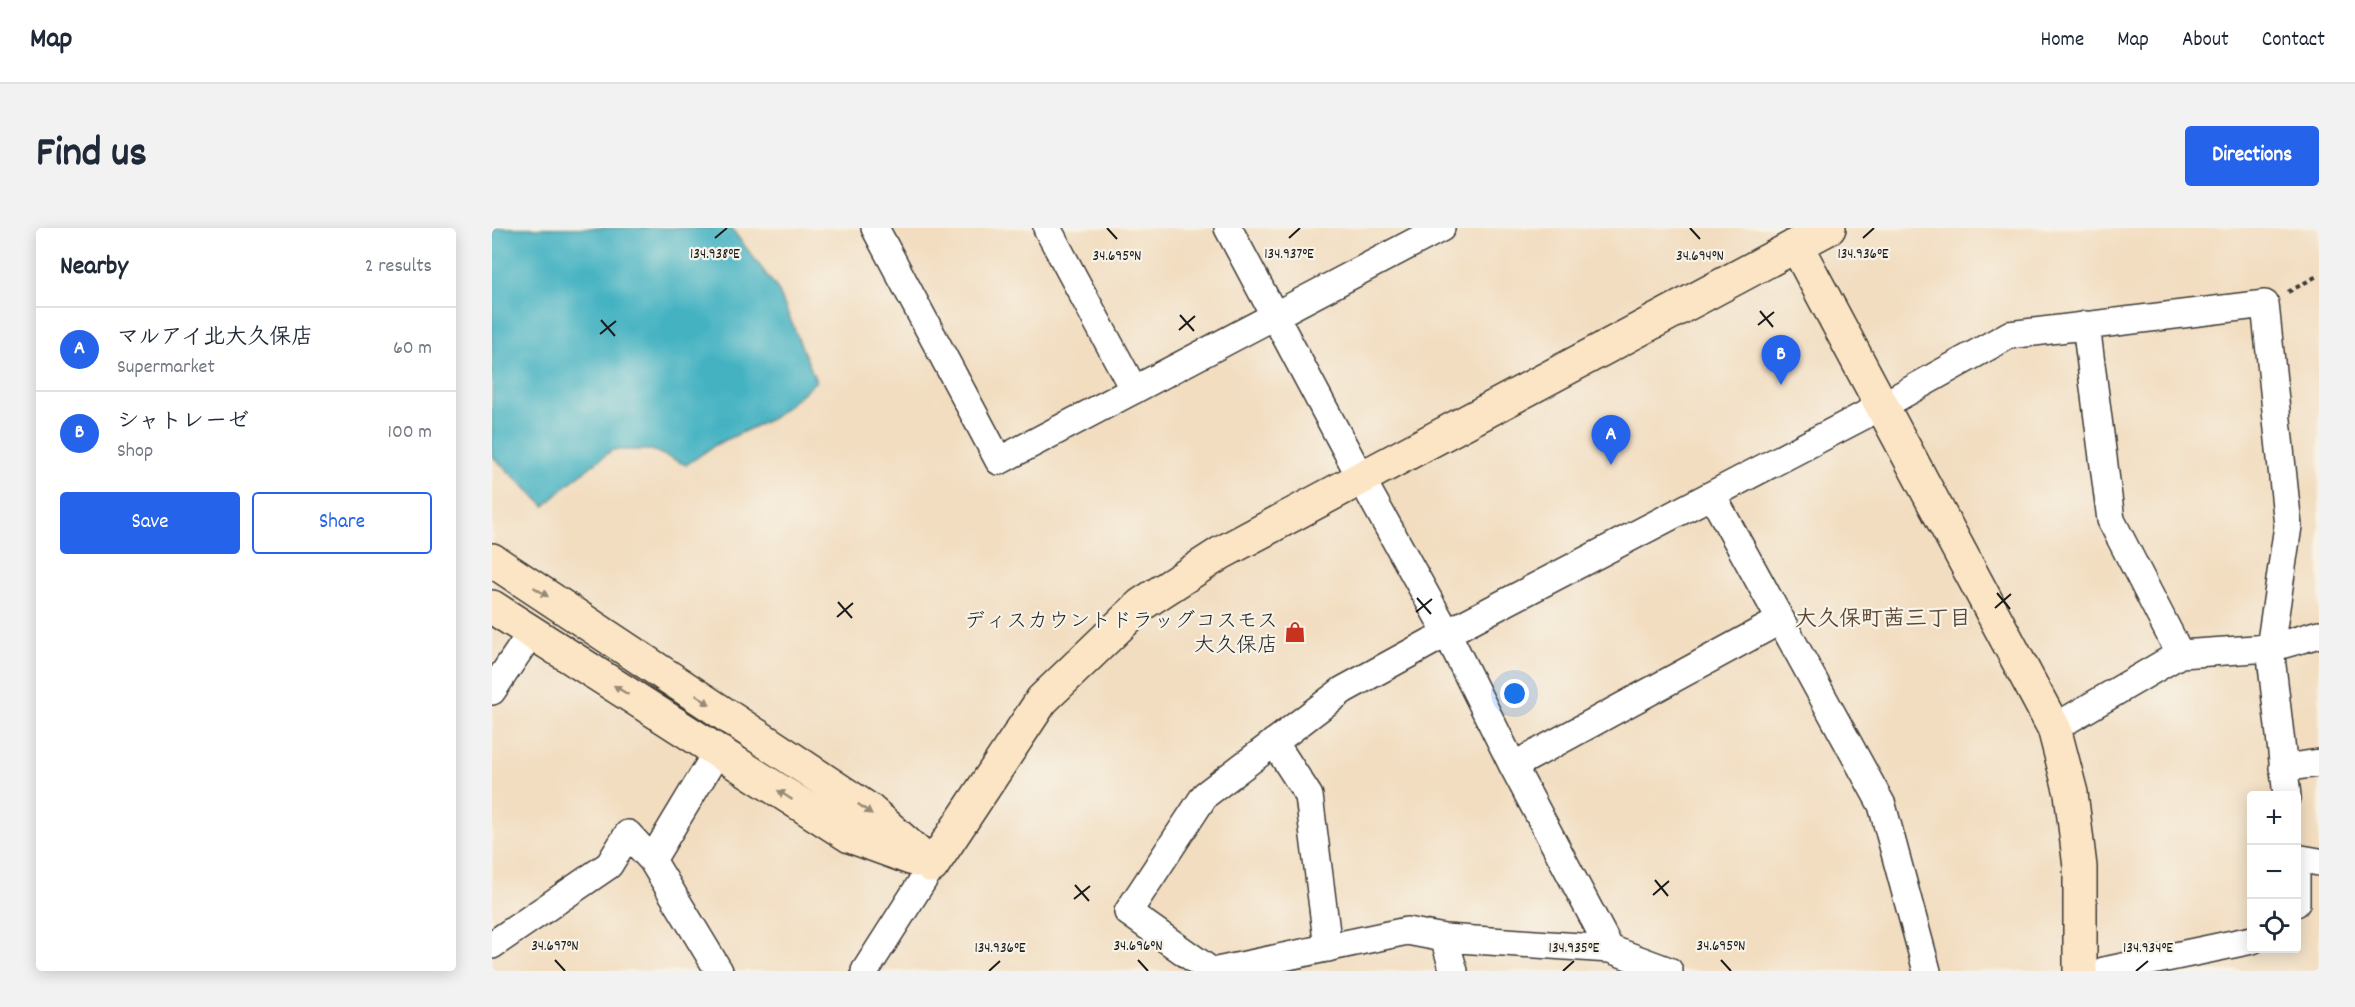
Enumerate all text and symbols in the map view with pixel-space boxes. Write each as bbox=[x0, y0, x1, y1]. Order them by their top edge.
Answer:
text: Map bbox=[30, 21, 72, 61]
text: Home bbox=[2040, 26, 2084, 56]
text: Map bbox=[2117, 26, 2149, 56]
text: About bbox=[2182, 26, 2229, 56]
text: Contact bbox=[2262, 26, 2325, 56]
text: Find us bbox=[36, 126, 147, 186]
button: Directions bbox=[2185, 126, 2319, 186]
text: 134.938°E bbox=[690, 244, 740, 266]
text: 134.937°E bbox=[1264, 244, 1314, 266]
text: 134.936°E bbox=[1837, 244, 1889, 266]
text: 34.695°N bbox=[1093, 246, 1141, 268]
text: 34.694°N bbox=[1676, 246, 1724, 268]
text: Nearby bbox=[60, 249, 128, 286]
text: 2 results bbox=[365, 253, 432, 281]
text: マルアイ北大久保店 bbox=[117, 323, 313, 354]
text: A bbox=[74, 335, 85, 363]
text: 60 m bbox=[393, 335, 432, 363]
pin: B bbox=[1762, 336, 1800, 385]
text: Supermarket bbox=[117, 354, 215, 382]
text: シャトレーゼ bbox=[117, 407, 249, 438]
pin: A bbox=[1592, 416, 1630, 465]
text: B bbox=[75, 419, 84, 447]
text: 100 m bbox=[388, 419, 432, 447]
text: Shop bbox=[117, 438, 153, 466]
button: Save bbox=[60, 492, 240, 554]
button: Share bbox=[252, 492, 432, 554]
one-way arrow bbox=[533, 586, 549, 597]
district label: 大久保町茜三丁目 bbox=[1795, 605, 1971, 636]
place label: ディスカウントドラッグコスモス 大久保店 bbox=[964, 608, 1278, 662]
shop icon: ディスカウントドラッグコスモス 大久保店 bbox=[1283, 620, 1307, 644]
your location bbox=[1500, 679, 1529, 708]
one-way arrow bbox=[613, 685, 629, 696]
one-way arrow bbox=[695, 694, 711, 705]
one-way arrow bbox=[777, 790, 793, 801]
map controls bbox=[2247, 791, 2301, 953]
button: + bbox=[2247, 791, 2301, 845]
one-way arrow bbox=[858, 802, 873, 814]
button: − bbox=[2247, 845, 2301, 899]
button: locate bbox=[2247, 899, 2301, 953]
text: 34.697°N bbox=[531, 936, 579, 958]
text: 34.696°N bbox=[1113, 936, 1163, 958]
text: 34.695°N bbox=[1697, 936, 1745, 958]
text: 134.936°E bbox=[974, 938, 1026, 960]
text: 134.935°E bbox=[1549, 938, 1600, 960]
text: 134.934°E bbox=[2123, 938, 2173, 960]

